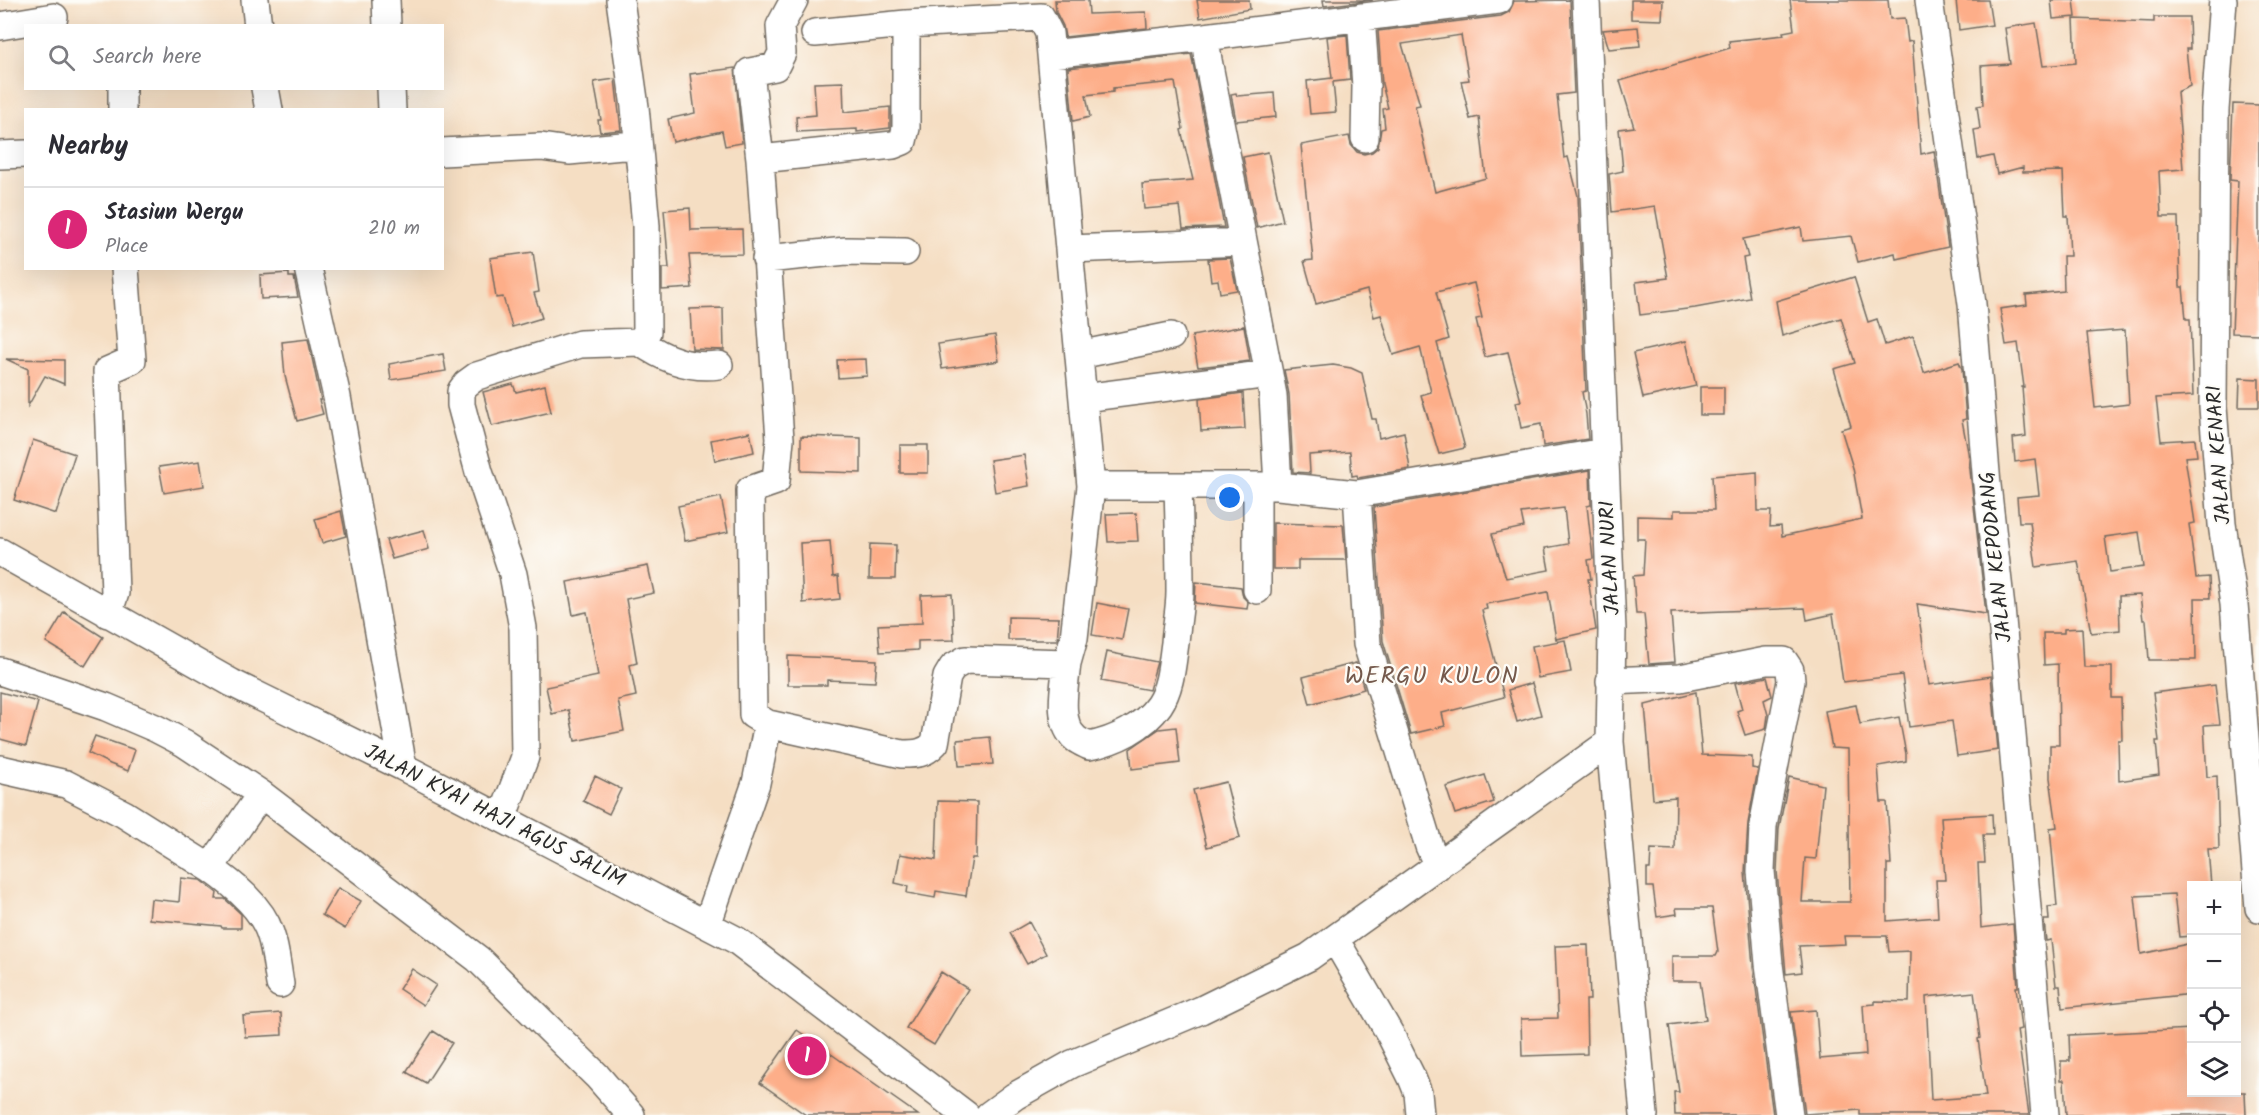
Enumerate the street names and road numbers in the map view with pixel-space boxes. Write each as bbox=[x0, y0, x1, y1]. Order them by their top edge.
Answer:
street label: JALAN KENARI bbox=[2198, 384, 2241, 526]
street label: JALAN KEPODANG bbox=[1971, 470, 2022, 644]
street label: JALAN NURI bbox=[1591, 500, 1630, 616]
street label: JALAN KYAI HAJI AGUS SALIM bbox=[358, 736, 631, 897]

